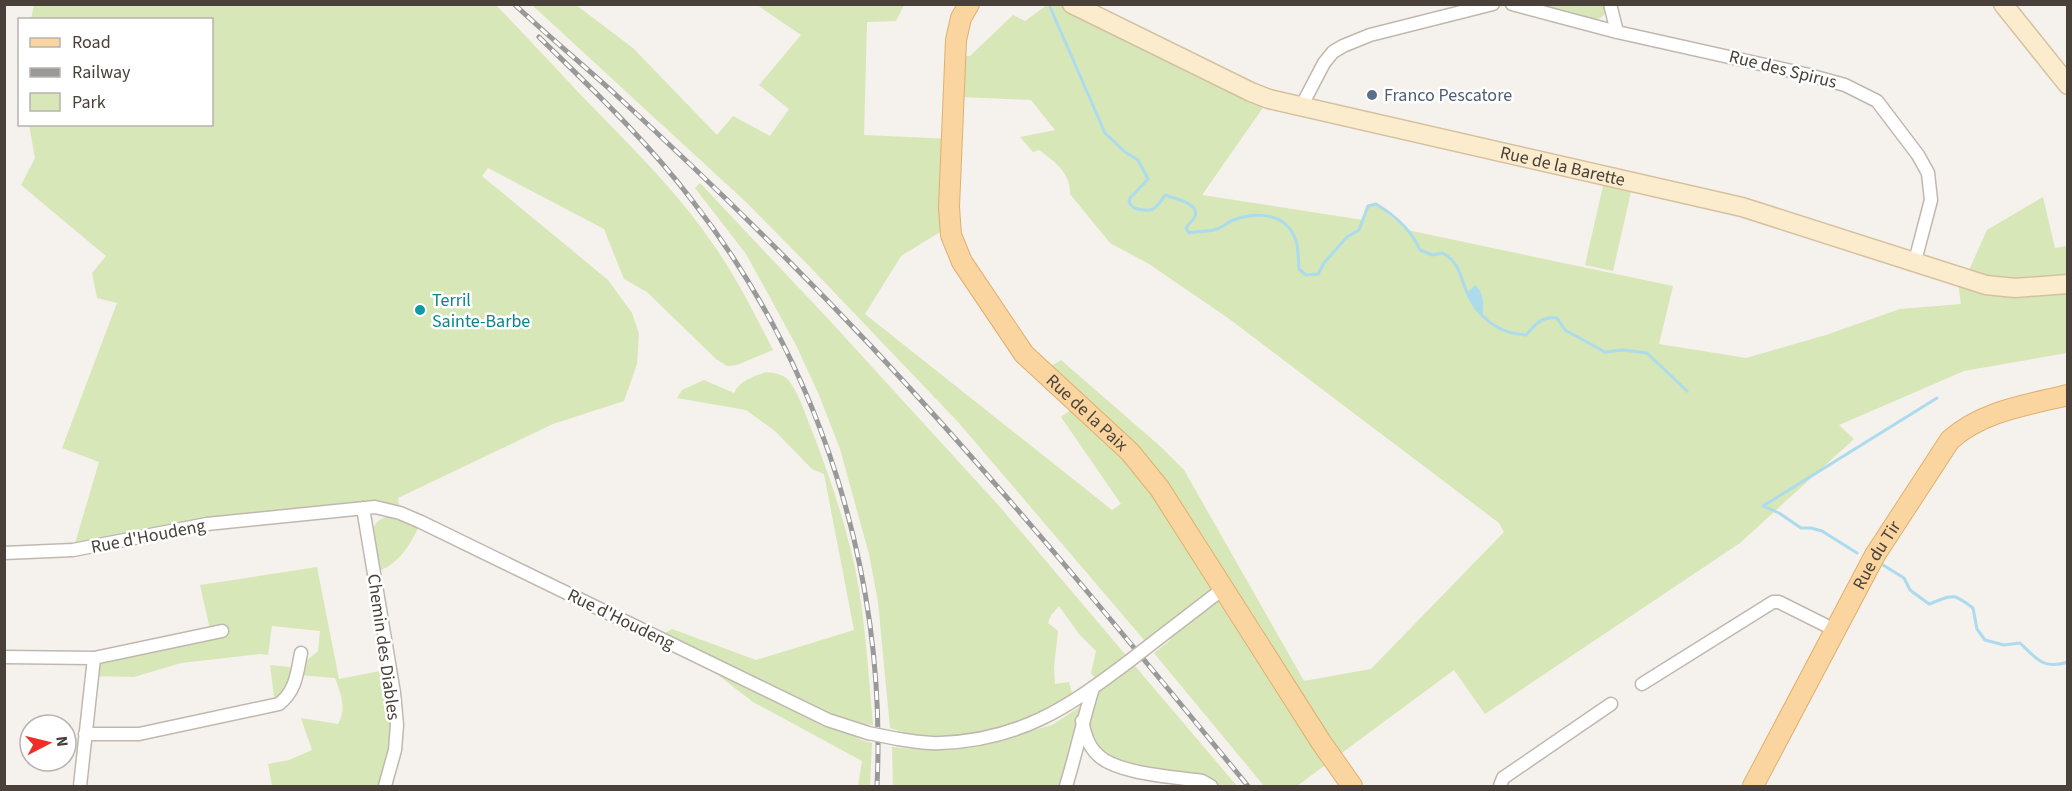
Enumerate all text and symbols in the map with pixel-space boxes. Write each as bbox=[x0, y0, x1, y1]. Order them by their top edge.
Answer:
legend bbox=[18, 18, 213, 126]
text: Road bbox=[72, 30, 111, 55]
street label: Rue des Spirus bbox=[1726, 44, 1839, 95]
text: Railway bbox=[72, 60, 131, 85]
place label: Franco Pescatore bbox=[1384, 83, 1512, 108]
marker: Franco Pescatore bbox=[1365, 88, 1379, 102]
text: Park bbox=[72, 90, 106, 115]
street label: Rue de la Barette bbox=[1498, 140, 1628, 193]
place label: Terril Sainte-Barbe bbox=[432, 288, 530, 334]
marker: Terril Sainte-Barbe bbox=[413, 303, 427, 317]
street label: Rue de la Paix bbox=[1040, 368, 1133, 457]
street label: Rue d'Houdeng bbox=[89, 513, 207, 560]
street label: Rue du Tir bbox=[1847, 515, 1908, 594]
street label: Chemin des Diables bbox=[361, 572, 406, 722]
street label: Rue d'Houdeng bbox=[563, 583, 678, 656]
north arrow bbox=[18, 713, 78, 773]
text: N bbox=[50, 735, 73, 748]

